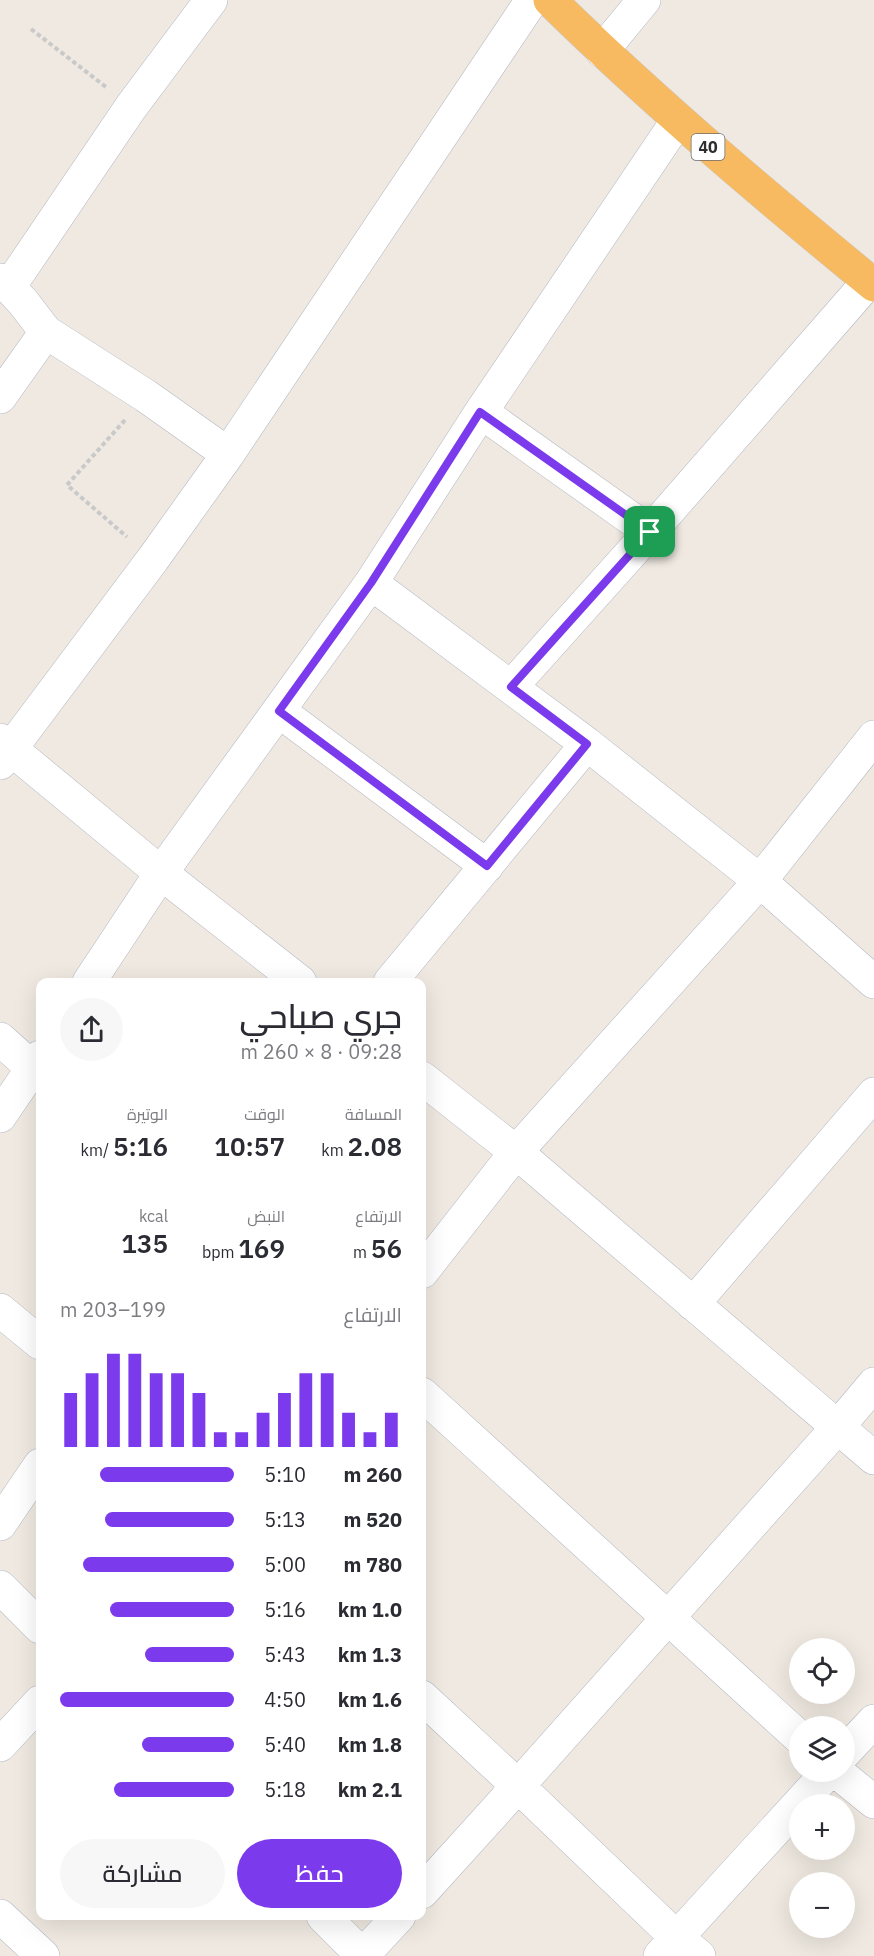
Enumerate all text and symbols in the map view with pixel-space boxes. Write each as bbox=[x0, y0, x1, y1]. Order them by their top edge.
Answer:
road number: 40 bbox=[692, 134, 724, 160]
pin bbox=[624, 506, 675, 557]
icon: arrive bbox=[633, 515, 666, 548]
text: جري صباحي bbox=[239, 994, 402, 1037]
button: share bbox=[60, 998, 123, 1061]
text: 09:28 · 8 × 260 m bbox=[241, 1038, 402, 1065]
text: الوتيرة bbox=[127, 1104, 168, 1124]
text: الوقت bbox=[244, 1104, 285, 1124]
text: المسافة bbox=[345, 1104, 402, 1124]
text: 5:16 bbox=[113, 1129, 168, 1163]
text: 10:57 bbox=[214, 1129, 285, 1163]
text: 2.08 bbox=[347, 1129, 402, 1163]
text: /km bbox=[81, 1140, 113, 1160]
text: km bbox=[321, 1140, 347, 1160]
text: kcal bbox=[139, 1206, 168, 1226]
text: النبض bbox=[247, 1206, 285, 1226]
text: الارتفاع bbox=[355, 1206, 402, 1226]
text: 135 bbox=[121, 1226, 168, 1260]
text: 169 bbox=[238, 1231, 285, 1265]
text: 56 bbox=[371, 1231, 402, 1265]
text: bpm bbox=[202, 1242, 238, 1262]
text: m bbox=[353, 1242, 371, 1262]
text: 199–203 m bbox=[60, 1296, 166, 1323]
text: الارتفاع bbox=[343, 1301, 402, 1328]
text: 5:10 bbox=[264, 1461, 306, 1488]
text: 260 m bbox=[343, 1461, 402, 1488]
text: 5:13 bbox=[264, 1506, 306, 1533]
text: 520 m bbox=[343, 1506, 402, 1533]
text: 5:00 bbox=[264, 1551, 306, 1578]
text: 780 m bbox=[343, 1551, 402, 1578]
text: 5:16 bbox=[264, 1596, 306, 1623]
text: 1.0 km bbox=[338, 1596, 402, 1623]
map controls bbox=[789, 1638, 855, 1938]
button: locate bbox=[789, 1638, 855, 1704]
text: 5:43 bbox=[264, 1641, 306, 1668]
text: 1.3 km bbox=[338, 1641, 402, 1668]
text: 4:50 bbox=[264, 1686, 306, 1713]
text: 1.6 km bbox=[338, 1686, 402, 1713]
button: layers bbox=[789, 1716, 855, 1782]
text: 5:40 bbox=[264, 1731, 306, 1758]
text: 1.8 km bbox=[338, 1731, 402, 1758]
text: 5:18 bbox=[264, 1776, 306, 1803]
text: 2.1 km bbox=[338, 1776, 402, 1803]
button: + bbox=[789, 1794, 855, 1860]
button: مشاركة bbox=[60, 1839, 225, 1908]
button: حفظ bbox=[237, 1839, 402, 1908]
button: − bbox=[789, 1872, 855, 1938]

